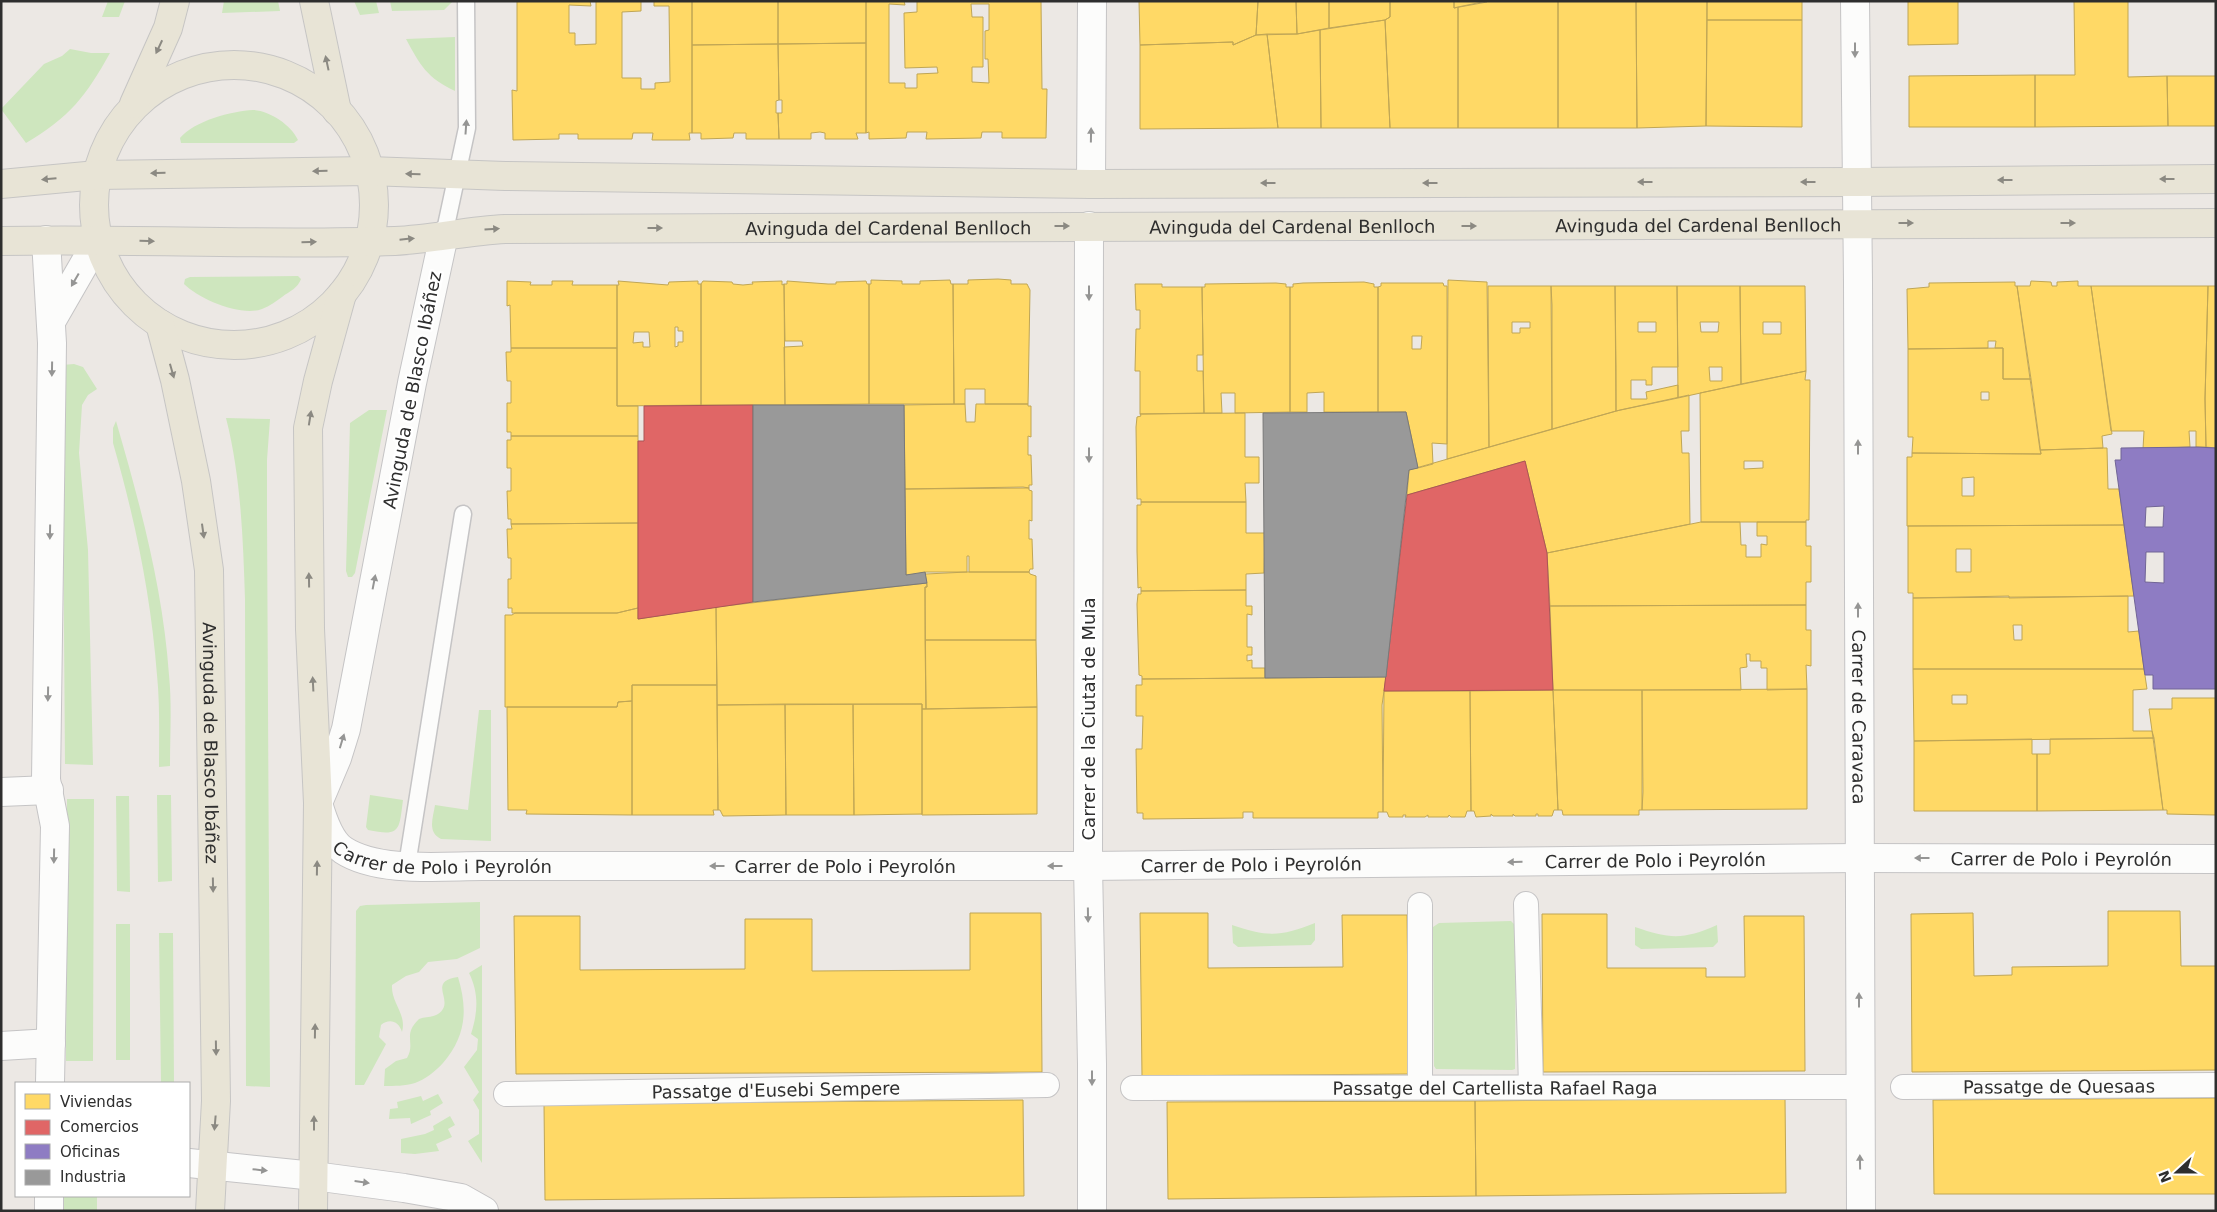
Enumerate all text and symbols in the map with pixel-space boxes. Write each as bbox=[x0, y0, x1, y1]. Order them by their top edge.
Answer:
one-way arrow bbox=[155, 40, 163, 54]
one-way arrow bbox=[1851, 42, 1859, 58]
one-way arrow bbox=[323, 55, 331, 71]
one-way arrow bbox=[463, 119, 471, 135]
one-way arrow bbox=[1087, 127, 1095, 143]
one-way arrow bbox=[312, 168, 328, 176]
one-way arrow bbox=[405, 169, 421, 177]
one-way arrow bbox=[150, 170, 166, 178]
one-way arrow bbox=[41, 175, 57, 183]
one-way arrow bbox=[2159, 175, 2175, 183]
one-way arrow bbox=[1996, 176, 2012, 184]
one-way arrow bbox=[1637, 178, 1653, 186]
one-way arrow bbox=[1800, 178, 1816, 186]
one-way arrow bbox=[1260, 179, 1276, 187]
one-way arrow bbox=[1422, 179, 1438, 187]
street label: Avinguda del Cardenal Benlloch bbox=[1555, 214, 1841, 236]
street label: Avinguda del Cardenal Benlloch bbox=[1149, 215, 1435, 237]
street label: Avinguda del Cardenal Benlloch bbox=[745, 217, 1031, 239]
one-way arrow bbox=[2060, 219, 2076, 227]
one-way arrow bbox=[1898, 220, 1914, 228]
one-way arrow bbox=[1054, 222, 1070, 230]
one-way arrow bbox=[1462, 222, 1478, 230]
one-way arrow bbox=[647, 224, 663, 232]
one-way arrow bbox=[484, 225, 500, 233]
one-way arrow bbox=[399, 235, 415, 243]
one-way arrow bbox=[139, 237, 155, 245]
one-way arrow bbox=[301, 238, 317, 246]
street label: Avinguda de Blasco Ibáñez bbox=[379, 269, 445, 511]
one-way arrow bbox=[70, 274, 79, 287]
one-way arrow bbox=[1085, 285, 1093, 301]
one-way arrow bbox=[48, 361, 56, 377]
one-way arrow bbox=[169, 364, 177, 379]
one-way arrow bbox=[306, 409, 314, 425]
one-way arrow bbox=[1854, 439, 1862, 455]
one-way arrow bbox=[1085, 447, 1093, 463]
one-way arrow bbox=[199, 523, 207, 539]
one-way arrow bbox=[46, 524, 54, 540]
one-way arrow bbox=[305, 572, 313, 588]
one-way arrow bbox=[370, 575, 378, 590]
street label: Carrer de la Ciutat de Mula bbox=[1078, 598, 1099, 840]
one-way arrow bbox=[1854, 601, 1862, 617]
street label: Avinguda de Blasco Ibáñez bbox=[199, 622, 223, 864]
street label: Carrer de Caravaca bbox=[1849, 630, 1870, 804]
one-way arrow bbox=[308, 676, 316, 692]
one-way arrow bbox=[43, 686, 51, 702]
one-way arrow bbox=[338, 734, 346, 749]
street label: Carrer de Polo i Peyrolón bbox=[329, 836, 552, 878]
one-way arrow bbox=[50, 848, 58, 864]
street label: Carrer de Polo i Peyrolón bbox=[1544, 848, 1766, 872]
street label: Carrer de Polo i Peyrolón bbox=[1951, 848, 2172, 869]
street label: Carrer de Polo i Peyrolón bbox=[1140, 853, 1362, 876]
one-way arrow bbox=[1914, 854, 1930, 862]
street label: Carrer de Polo i Peyrolón bbox=[735, 856, 956, 877]
one-way arrow bbox=[1506, 858, 1522, 866]
one-way arrow bbox=[313, 860, 321, 876]
one-way arrow bbox=[709, 862, 725, 870]
one-way arrow bbox=[1046, 862, 1062, 870]
one-way arrow bbox=[209, 878, 217, 894]
one-way arrow bbox=[1085, 907, 1093, 923]
one-way arrow bbox=[1855, 991, 1863, 1007]
one-way arrow bbox=[311, 1023, 319, 1039]
one-way arrow bbox=[212, 1040, 220, 1056]
one-way arrow bbox=[1088, 1070, 1096, 1086]
street label: Passatge de Quesaas bbox=[1963, 1075, 2155, 1097]
street label: Passatge d'Eusebi Sempere bbox=[651, 1077, 900, 1102]
street label: Passatge del Cartellista Rafael Raga bbox=[1333, 1077, 1657, 1098]
legend bbox=[15, 1082, 190, 1197]
text: Viviendas bbox=[60, 1093, 133, 1111]
one-way arrow bbox=[210, 1115, 218, 1131]
one-way arrow bbox=[310, 1115, 318, 1131]
text: Comercios bbox=[60, 1118, 139, 1136]
text: Oficinas bbox=[60, 1143, 120, 1161]
north arrow bbox=[2152, 1147, 2202, 1197]
one-way arrow bbox=[1856, 1154, 1864, 1170]
one-way arrow bbox=[252, 1166, 268, 1174]
text: Industria bbox=[60, 1168, 126, 1186]
text: N bbox=[2155, 1168, 2174, 1185]
one-way arrow bbox=[355, 1179, 371, 1187]

